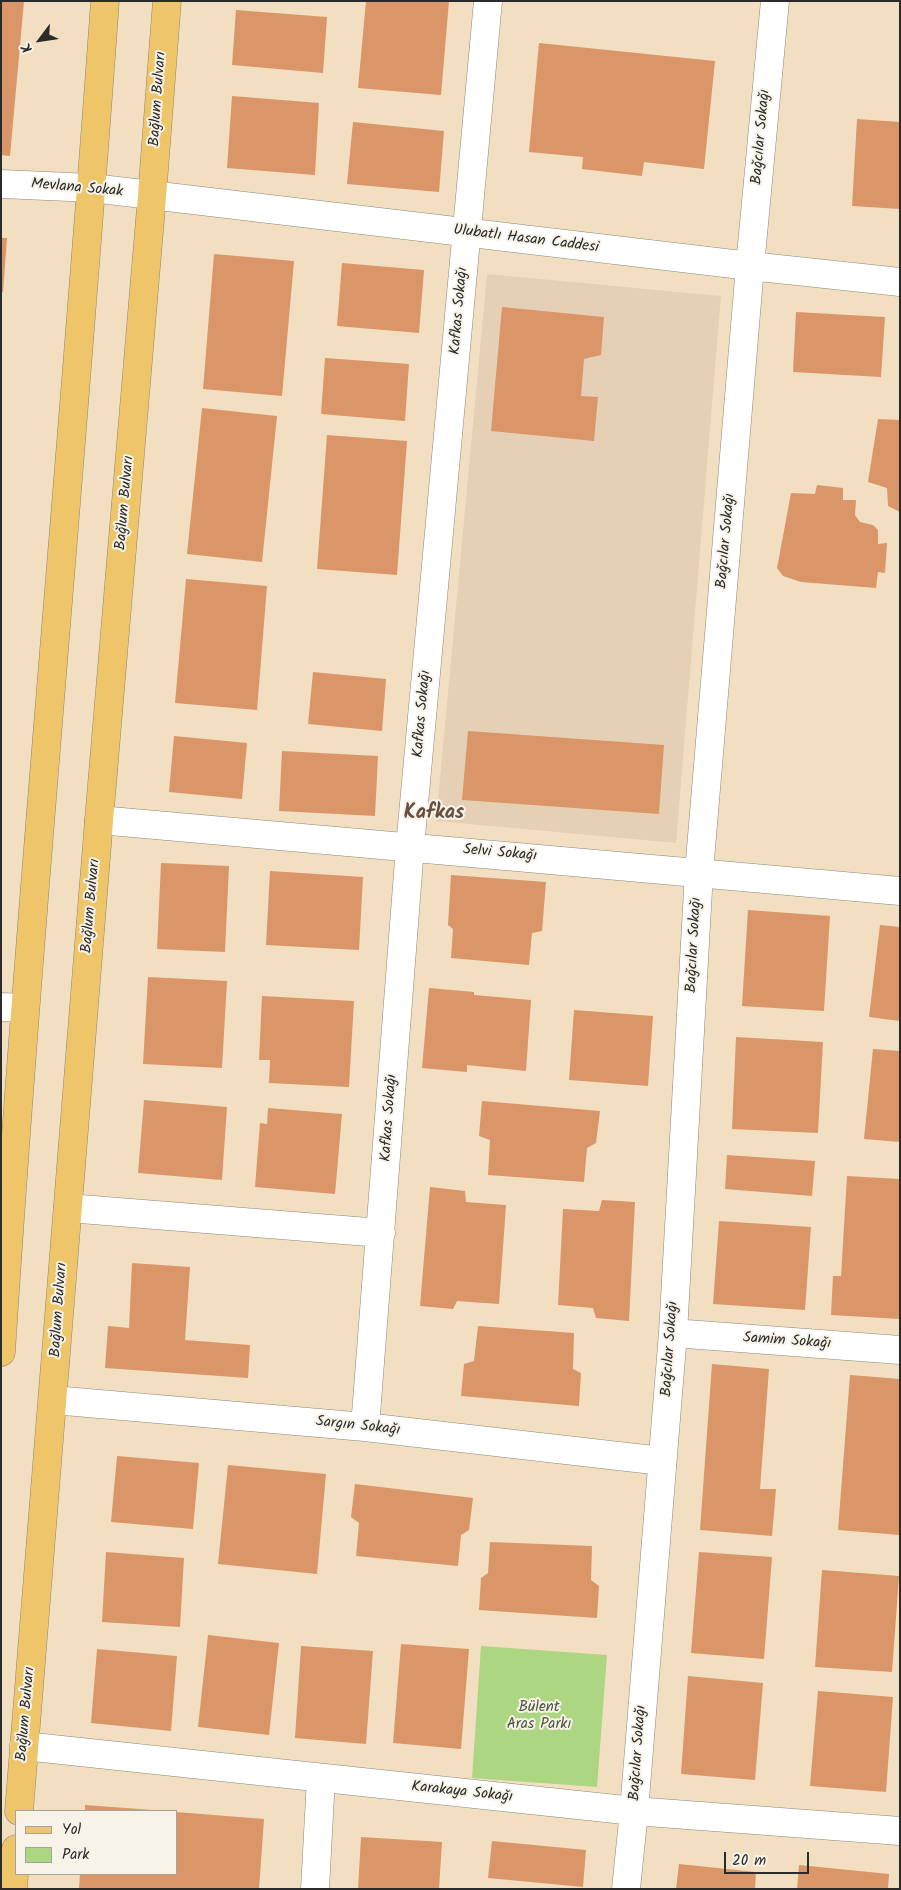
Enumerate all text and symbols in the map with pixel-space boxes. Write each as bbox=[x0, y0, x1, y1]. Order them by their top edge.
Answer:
north arrow bbox=[15, 15, 65, 65]
text: K bbox=[16, 38, 39, 57]
street label: Bağlum Bulvarı bbox=[147, 51, 171, 147]
street label: Bağcılar Sokağı bbox=[749, 89, 775, 185]
street label: Mevlana Sokak bbox=[30, 176, 124, 202]
street label: Ulubatlı Hasan Caddesi bbox=[452, 222, 600, 258]
street label: Kafkas Sokağı bbox=[447, 266, 473, 356]
street label: Bağlum Bulvarı bbox=[113, 455, 139, 551]
street label: Bağcılar Sokağı bbox=[714, 493, 740, 589]
street label: Kafkas Sokağı bbox=[410, 669, 436, 759]
district label: Kafkas bbox=[404, 803, 464, 827]
street label: Selvi Sokağı bbox=[462, 842, 538, 866]
street label: Bağlum Bulvarı bbox=[79, 858, 105, 954]
street label: Bağcılar Sokağı bbox=[684, 897, 706, 993]
street label: Kafkas Sokağı bbox=[378, 1074, 402, 1162]
street label: Bağlum Bulvarı bbox=[48, 1262, 72, 1358]
street label: Bağcılar Sokağı bbox=[659, 1301, 683, 1397]
street label: Samim Sokağı bbox=[742, 1330, 832, 1354]
street label: Sargın Sokağı bbox=[315, 1414, 401, 1440]
street label: Bağlum Bulvarı bbox=[14, 1666, 40, 1762]
park label: Bülent Aras Parkı bbox=[507, 1699, 571, 1734]
street label: Bağcılar Sokağı bbox=[627, 1705, 651, 1801]
street label: Karakaya Sokağı bbox=[410, 1779, 514, 1807]
legend bbox=[15, 1810, 178, 1875]
text: Yol bbox=[62, 1818, 81, 1842]
scale bar bbox=[726, 1842, 811, 1874]
text: Park bbox=[62, 1843, 89, 1867]
text: 20 m bbox=[732, 1849, 766, 1873]

